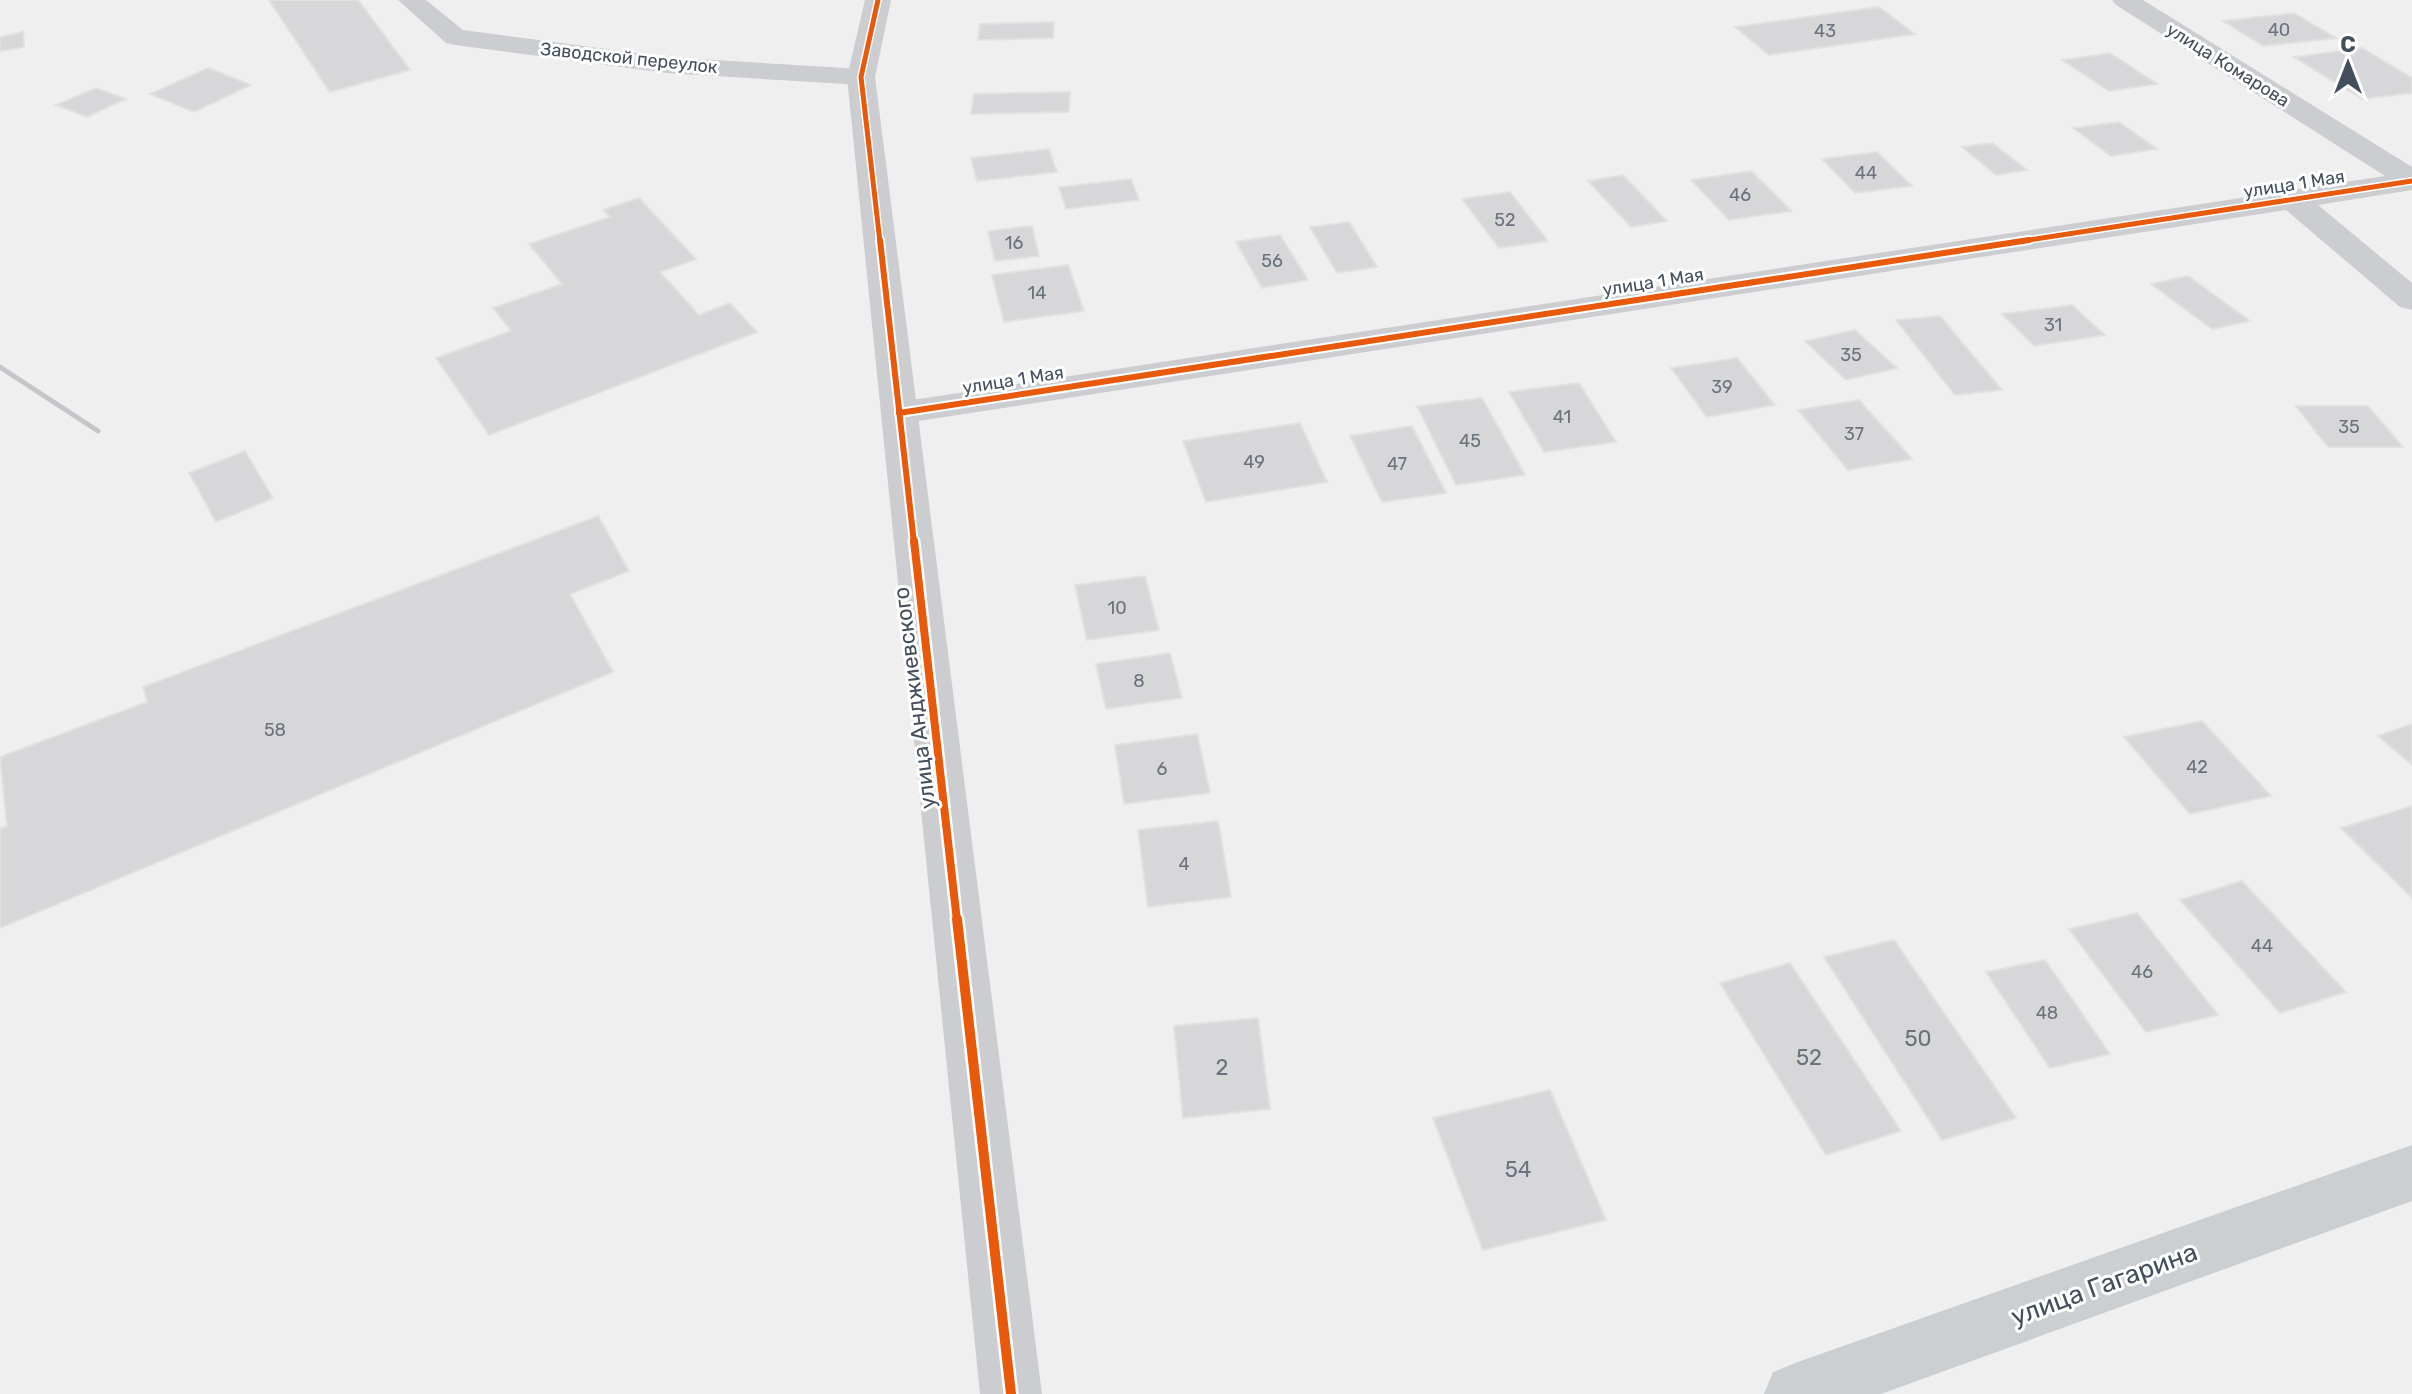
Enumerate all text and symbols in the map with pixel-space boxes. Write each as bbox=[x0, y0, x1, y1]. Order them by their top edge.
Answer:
street label: улица Комарова bbox=[2162, 18, 2294, 112]
house number: 40 bbox=[2268, 19, 2290, 41]
house number: 43 bbox=[1814, 20, 1836, 42]
north arrow bbox=[2308, 24, 2388, 104]
text: С bbox=[2340, 31, 2356, 58]
street label: Заводской переулок bbox=[539, 38, 719, 78]
house number: 44 bbox=[1855, 162, 1877, 184]
street label: улица 1 Мая bbox=[2242, 165, 2346, 203]
house number: 46 bbox=[1729, 184, 1751, 206]
house number: 52 bbox=[1494, 209, 1516, 231]
house number: 16 bbox=[1005, 232, 1023, 254]
house number: 56 bbox=[1261, 250, 1283, 272]
street label: улица 1 Мая bbox=[1601, 263, 1705, 301]
house number: 14 bbox=[1028, 282, 1046, 304]
house number: 31 bbox=[2044, 314, 2062, 336]
house number: 35 bbox=[1840, 344, 1862, 366]
street label: улица 1 Мая bbox=[961, 361, 1065, 399]
house number: 39 bbox=[1711, 376, 1733, 398]
house number: 41 bbox=[1553, 406, 1571, 428]
house number: 35 bbox=[2338, 416, 2360, 438]
house number: 37 bbox=[1844, 423, 1864, 445]
house number: 45 bbox=[1459, 430, 1481, 452]
house number: 49 bbox=[1243, 451, 1265, 473]
house number: 47 bbox=[1387, 453, 1407, 475]
street label: улица Анджиевского bbox=[887, 585, 942, 811]
house number: 10 bbox=[1107, 597, 1127, 619]
house number: 8 bbox=[1133, 670, 1145, 692]
house number: 58 bbox=[264, 719, 286, 741]
house number: 42 bbox=[2186, 756, 2208, 778]
house number: 6 bbox=[1157, 758, 1168, 780]
house number: 4 bbox=[1178, 853, 1190, 875]
house number: 44 bbox=[2251, 935, 2273, 957]
house number: 46 bbox=[2131, 961, 2153, 983]
house number: 48 bbox=[2036, 1002, 2058, 1024]
house number: 50 bbox=[1904, 1025, 1932, 1052]
house number: 52 bbox=[1796, 1044, 1822, 1071]
house number: 2 bbox=[1216, 1054, 1228, 1081]
house number: 54 bbox=[1505, 1156, 1531, 1183]
street label: улица Гагарина bbox=[2007, 1236, 2202, 1333]

